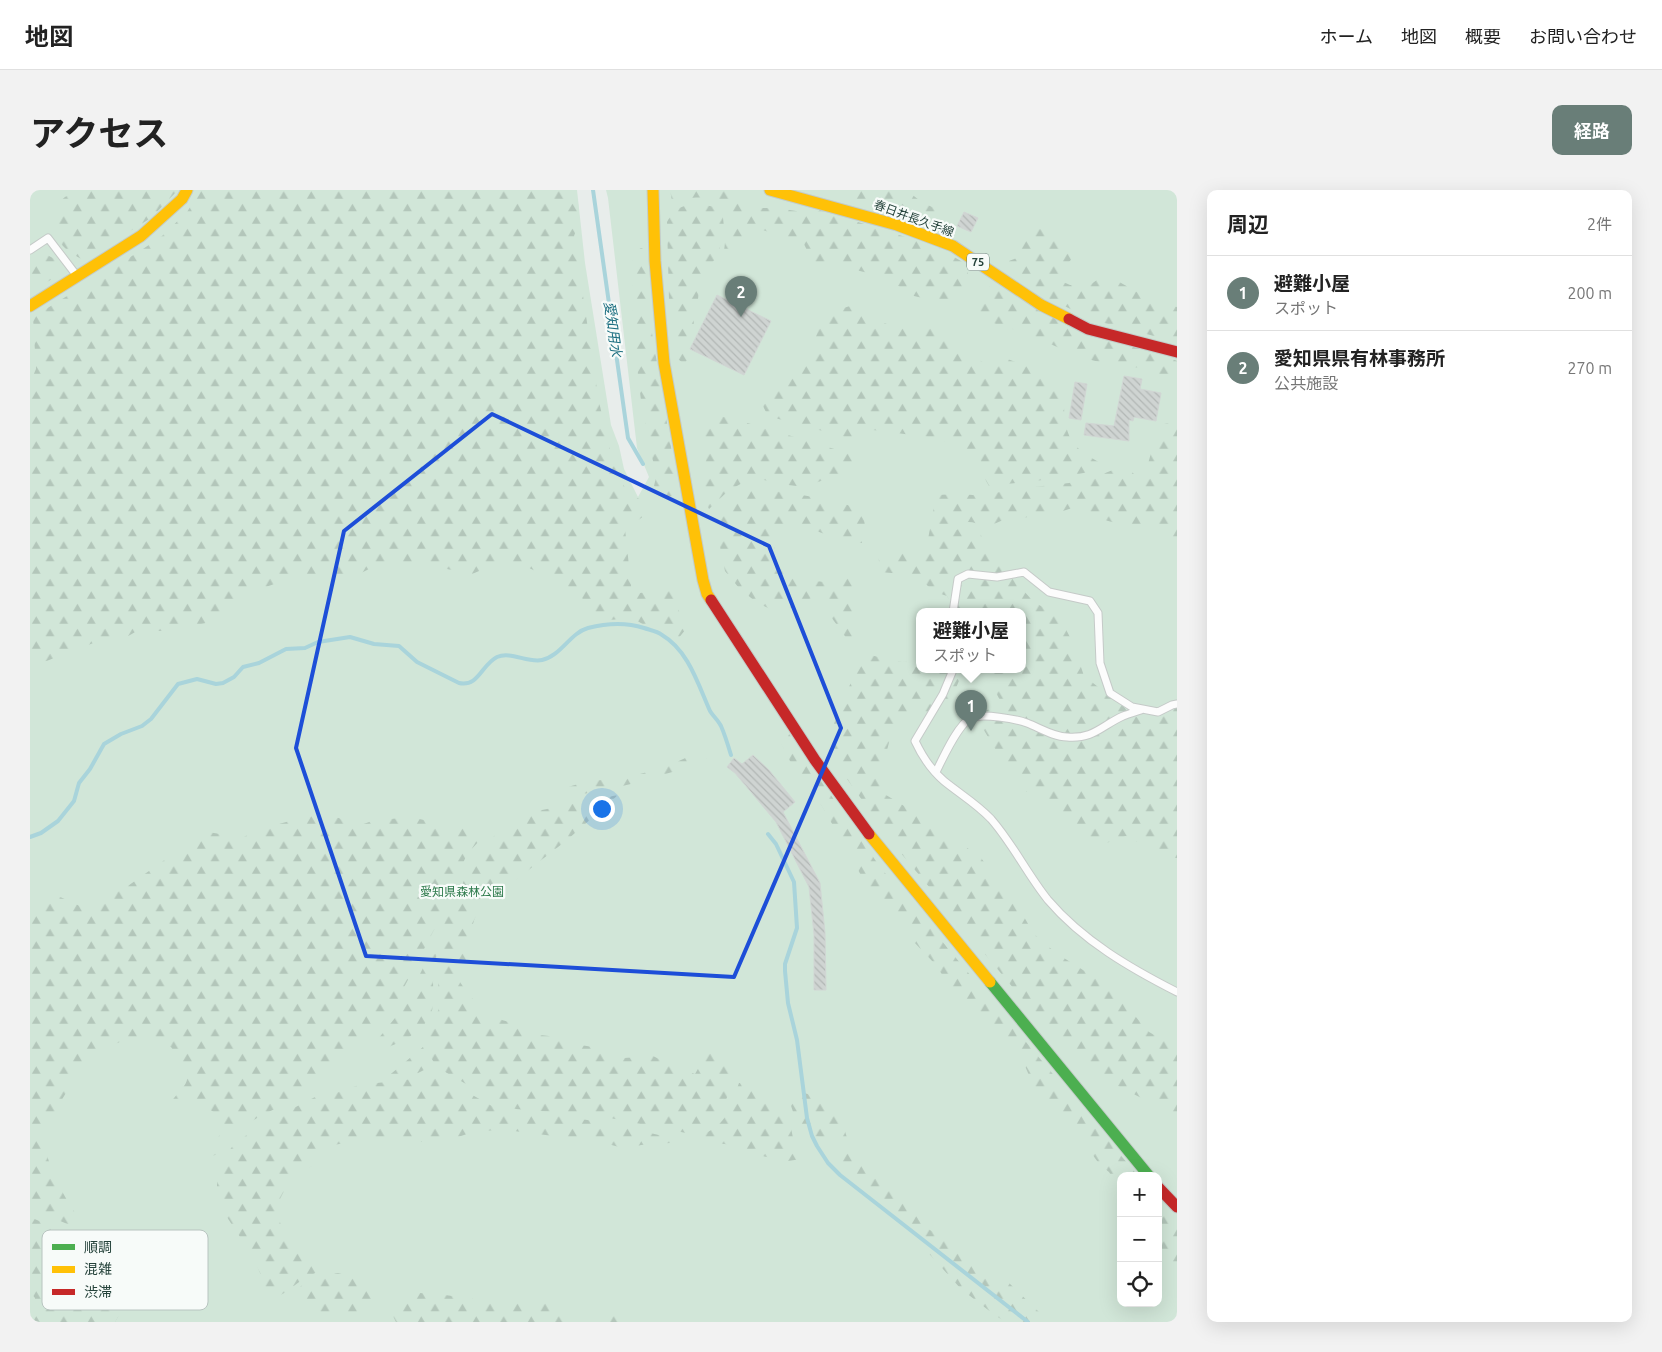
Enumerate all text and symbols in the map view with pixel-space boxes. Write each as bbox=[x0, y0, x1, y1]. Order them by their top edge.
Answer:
text: 地図 bbox=[25, 23, 73, 50]
text: ホーム bbox=[1320, 26, 1373, 46]
text: 地図 bbox=[1401, 26, 1437, 46]
text: 概要 bbox=[1465, 26, 1501, 46]
text: お問い合わせ bbox=[1529, 26, 1637, 46]
button: 経路 bbox=[1552, 105, 1632, 155]
text: アクセス bbox=[30, 113, 168, 153]
street label: 春日井長久手線 bbox=[872, 198, 956, 238]
text: 周辺 bbox=[1227, 212, 1269, 236]
text: 2件 bbox=[1587, 215, 1612, 233]
road number: 75 bbox=[967, 254, 989, 270]
text: 避難小屋 bbox=[1274, 272, 1350, 294]
pin: 2 bbox=[725, 276, 757, 317]
text: 1 bbox=[1238, 284, 1248, 302]
text: 200 m bbox=[1567, 284, 1612, 302]
text: スポット bbox=[1274, 299, 1338, 317]
water label: 愛知用水 bbox=[601, 300, 625, 360]
text: 愛知県県有林事務所 bbox=[1274, 347, 1445, 369]
text: 2 bbox=[1238, 359, 1248, 377]
text: 270 m bbox=[1567, 359, 1612, 377]
text: 公共施設 bbox=[1274, 374, 1338, 392]
popup bbox=[916, 608, 1026, 673]
text: 避難小屋 bbox=[933, 619, 1009, 641]
text: スポット bbox=[933, 646, 997, 664]
pin: 1 bbox=[955, 690, 987, 731]
your location bbox=[589, 796, 615, 822]
park label: 愛知県森林公園 bbox=[420, 885, 504, 898]
map controls bbox=[1117, 1172, 1162, 1307]
button: + bbox=[1117, 1172, 1162, 1217]
button: − bbox=[1117, 1217, 1162, 1262]
legend bbox=[42, 1230, 208, 1310]
text: 順調 bbox=[84, 1239, 112, 1255]
text: 混雑 bbox=[84, 1261, 112, 1277]
button: locate bbox=[1117, 1262, 1162, 1307]
text: 渋滞 bbox=[84, 1284, 112, 1300]

